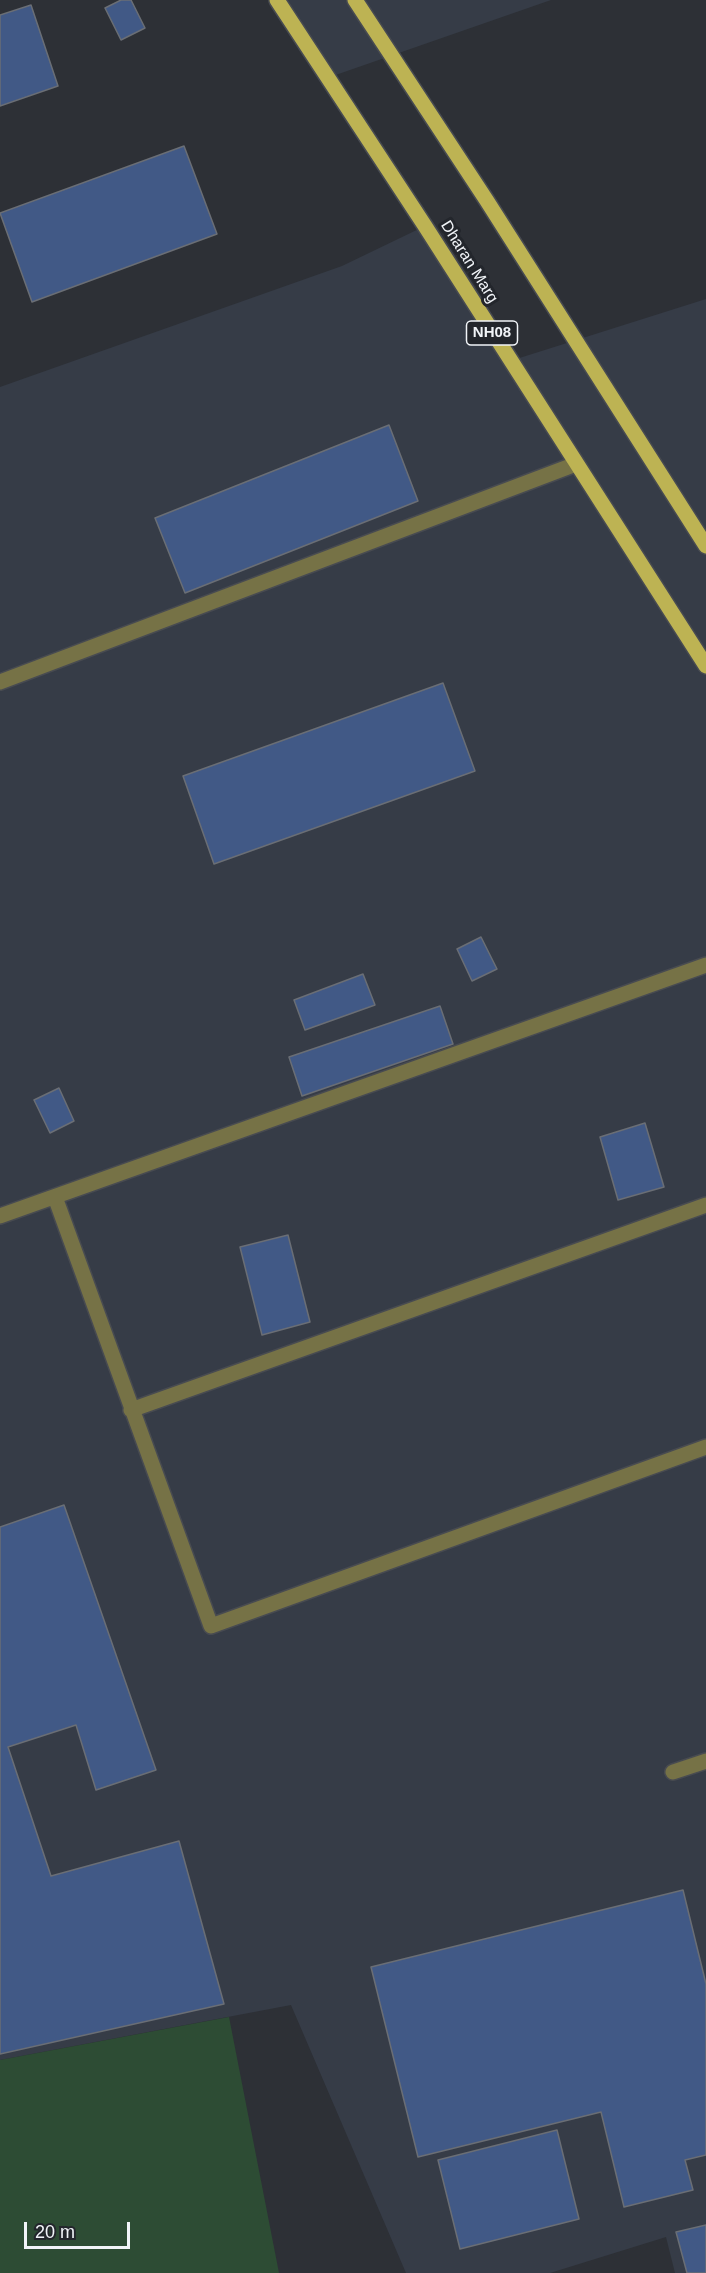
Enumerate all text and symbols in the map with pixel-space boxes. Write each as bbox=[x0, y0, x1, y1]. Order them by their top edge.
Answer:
street label: Dharan Marg bbox=[436, 217, 502, 307]
road number: NH08 bbox=[466, 321, 518, 345]
scale bar bbox=[27, 2210, 134, 2248]
text: 20 m bbox=[35, 2222, 75, 2242]

